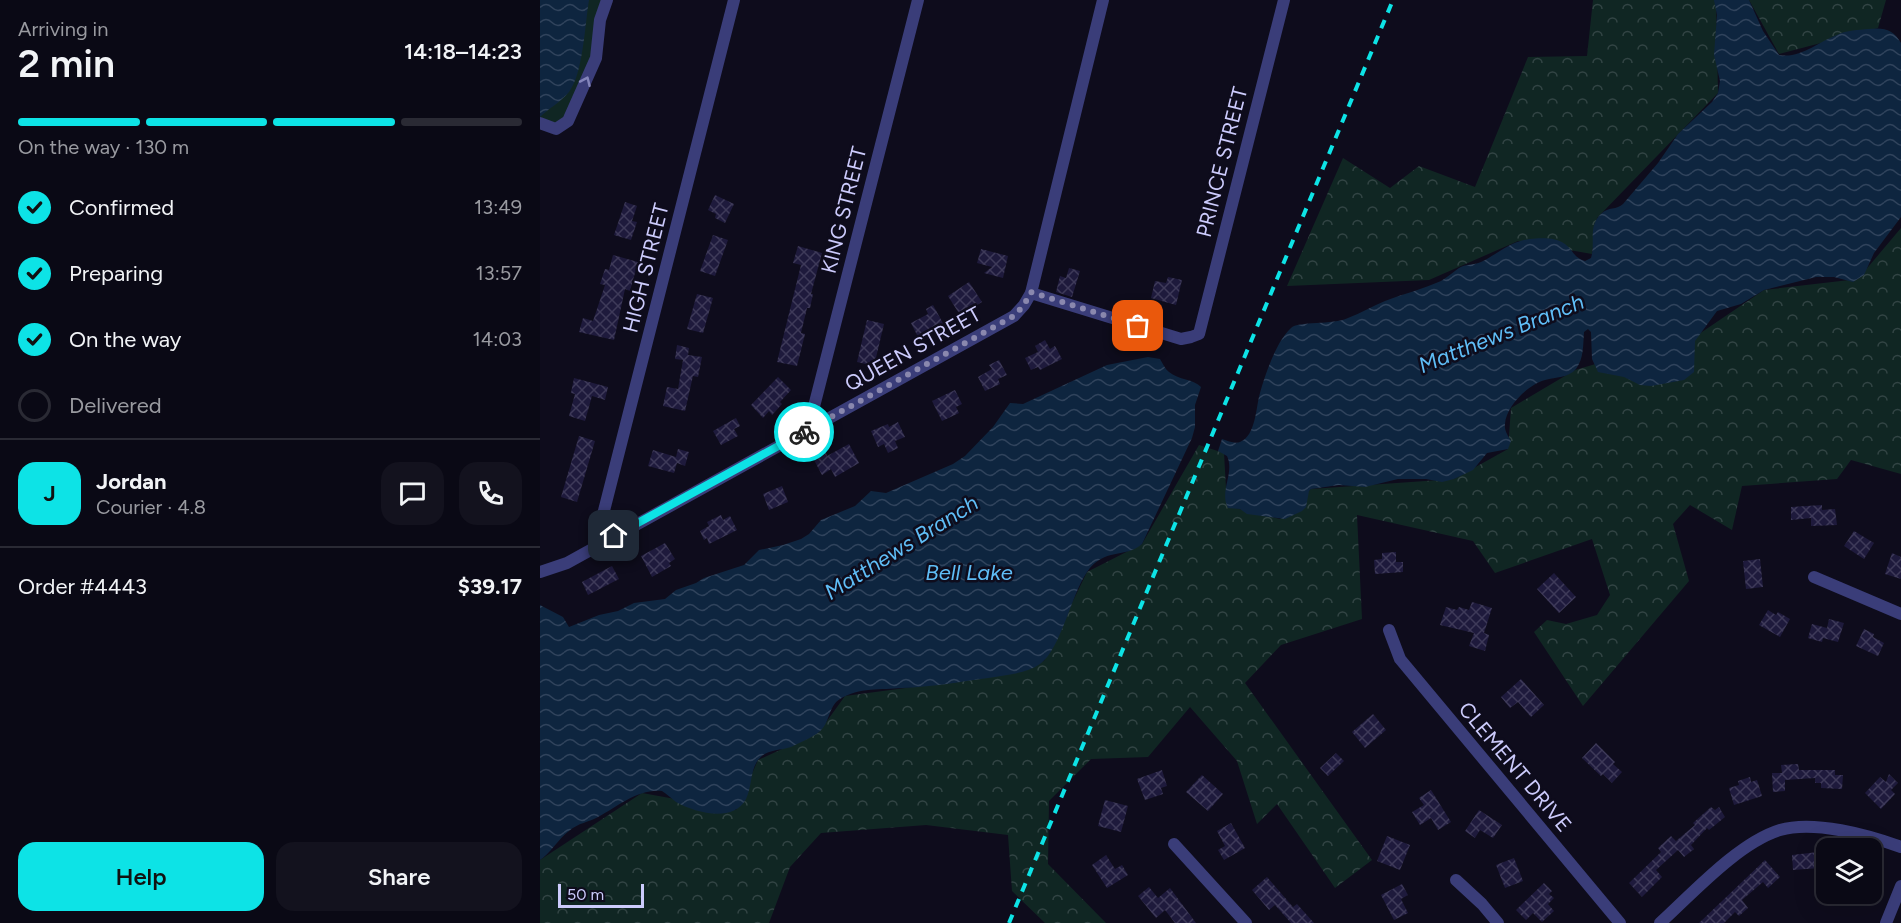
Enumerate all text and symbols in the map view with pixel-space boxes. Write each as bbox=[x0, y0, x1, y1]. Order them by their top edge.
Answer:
text: Arriving in bbox=[18, 17, 108, 41]
text: 14:18–14:23 bbox=[404, 38, 522, 65]
text: 2 min bbox=[18, 40, 115, 87]
one-way arrow bbox=[579, 76, 591, 87]
street label: PRINCE STREET bbox=[1191, 84, 1252, 240]
text: On the way · 130 m bbox=[18, 135, 189, 159]
street label: KING STREET bbox=[816, 143, 871, 276]
icon: check bbox=[18, 191, 51, 224]
text: Confirmed bbox=[69, 194, 174, 221]
text: 13:49 bbox=[474, 195, 522, 219]
street label: HIGH STREET bbox=[617, 200, 674, 335]
icon: check bbox=[18, 257, 51, 290]
text: Preparing bbox=[69, 260, 163, 287]
text: 13:57 bbox=[476, 261, 522, 285]
water label: Matthews Branch bbox=[1414, 288, 1588, 379]
pin bbox=[1112, 300, 1163, 351]
street label: QUEEN STREET bbox=[840, 301, 985, 396]
icon: bag bbox=[1121, 309, 1154, 342]
icon: check bbox=[18, 323, 51, 356]
text: On the way bbox=[69, 326, 181, 353]
text: 14:03 bbox=[473, 327, 522, 351]
text: Delivered bbox=[69, 392, 162, 419]
courier bbox=[774, 402, 834, 462]
icon: bike bbox=[788, 416, 821, 449]
button: chat bbox=[381, 462, 444, 525]
button: phone bbox=[459, 462, 522, 525]
text: Jordan bbox=[96, 468, 167, 495]
text: J bbox=[43, 480, 56, 507]
water label: Matthews Branch bbox=[819, 489, 983, 606]
text: Courier · 4.8 bbox=[96, 495, 206, 519]
pin bbox=[588, 510, 639, 561]
icon: home bbox=[597, 519, 630, 552]
water label: Bell Lake bbox=[925, 559, 1013, 586]
text: Order #4443 bbox=[18, 573, 147, 600]
text: $39.17 bbox=[458, 573, 522, 600]
street label: CLEMENT DRIVE bbox=[1454, 697, 1577, 837]
map controls bbox=[1816, 838, 1882, 904]
button: layers bbox=[1816, 838, 1882, 904]
button: Help bbox=[18, 842, 264, 911]
button: Share bbox=[276, 842, 522, 911]
scale bar bbox=[558, 881, 644, 908]
text: 50 m bbox=[567, 885, 604, 904]

